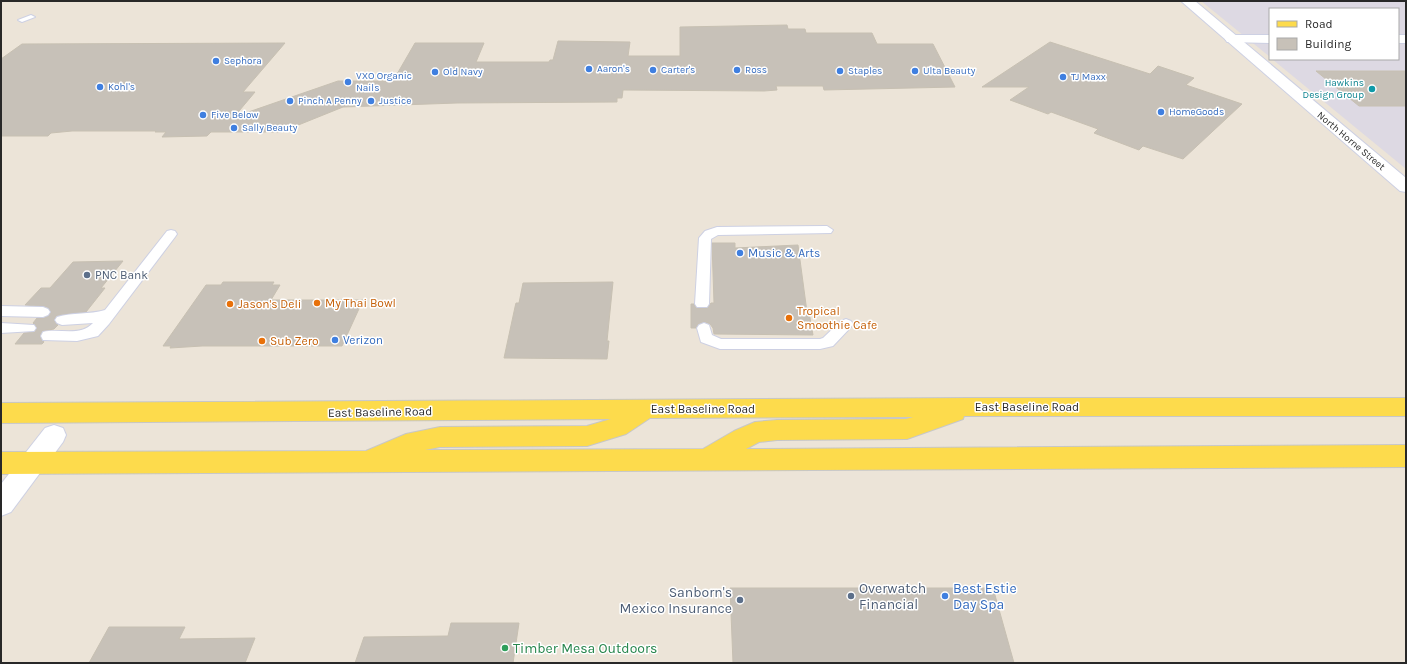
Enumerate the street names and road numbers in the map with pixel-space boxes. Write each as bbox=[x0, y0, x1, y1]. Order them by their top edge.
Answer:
street label: North Horne Street bbox=[1315, 109, 1388, 173]
street label: East Baseline Road bbox=[975, 400, 1079, 414]
street label: East Baseline Road bbox=[651, 402, 755, 416]
street label: East Baseline Road bbox=[328, 404, 432, 420]

